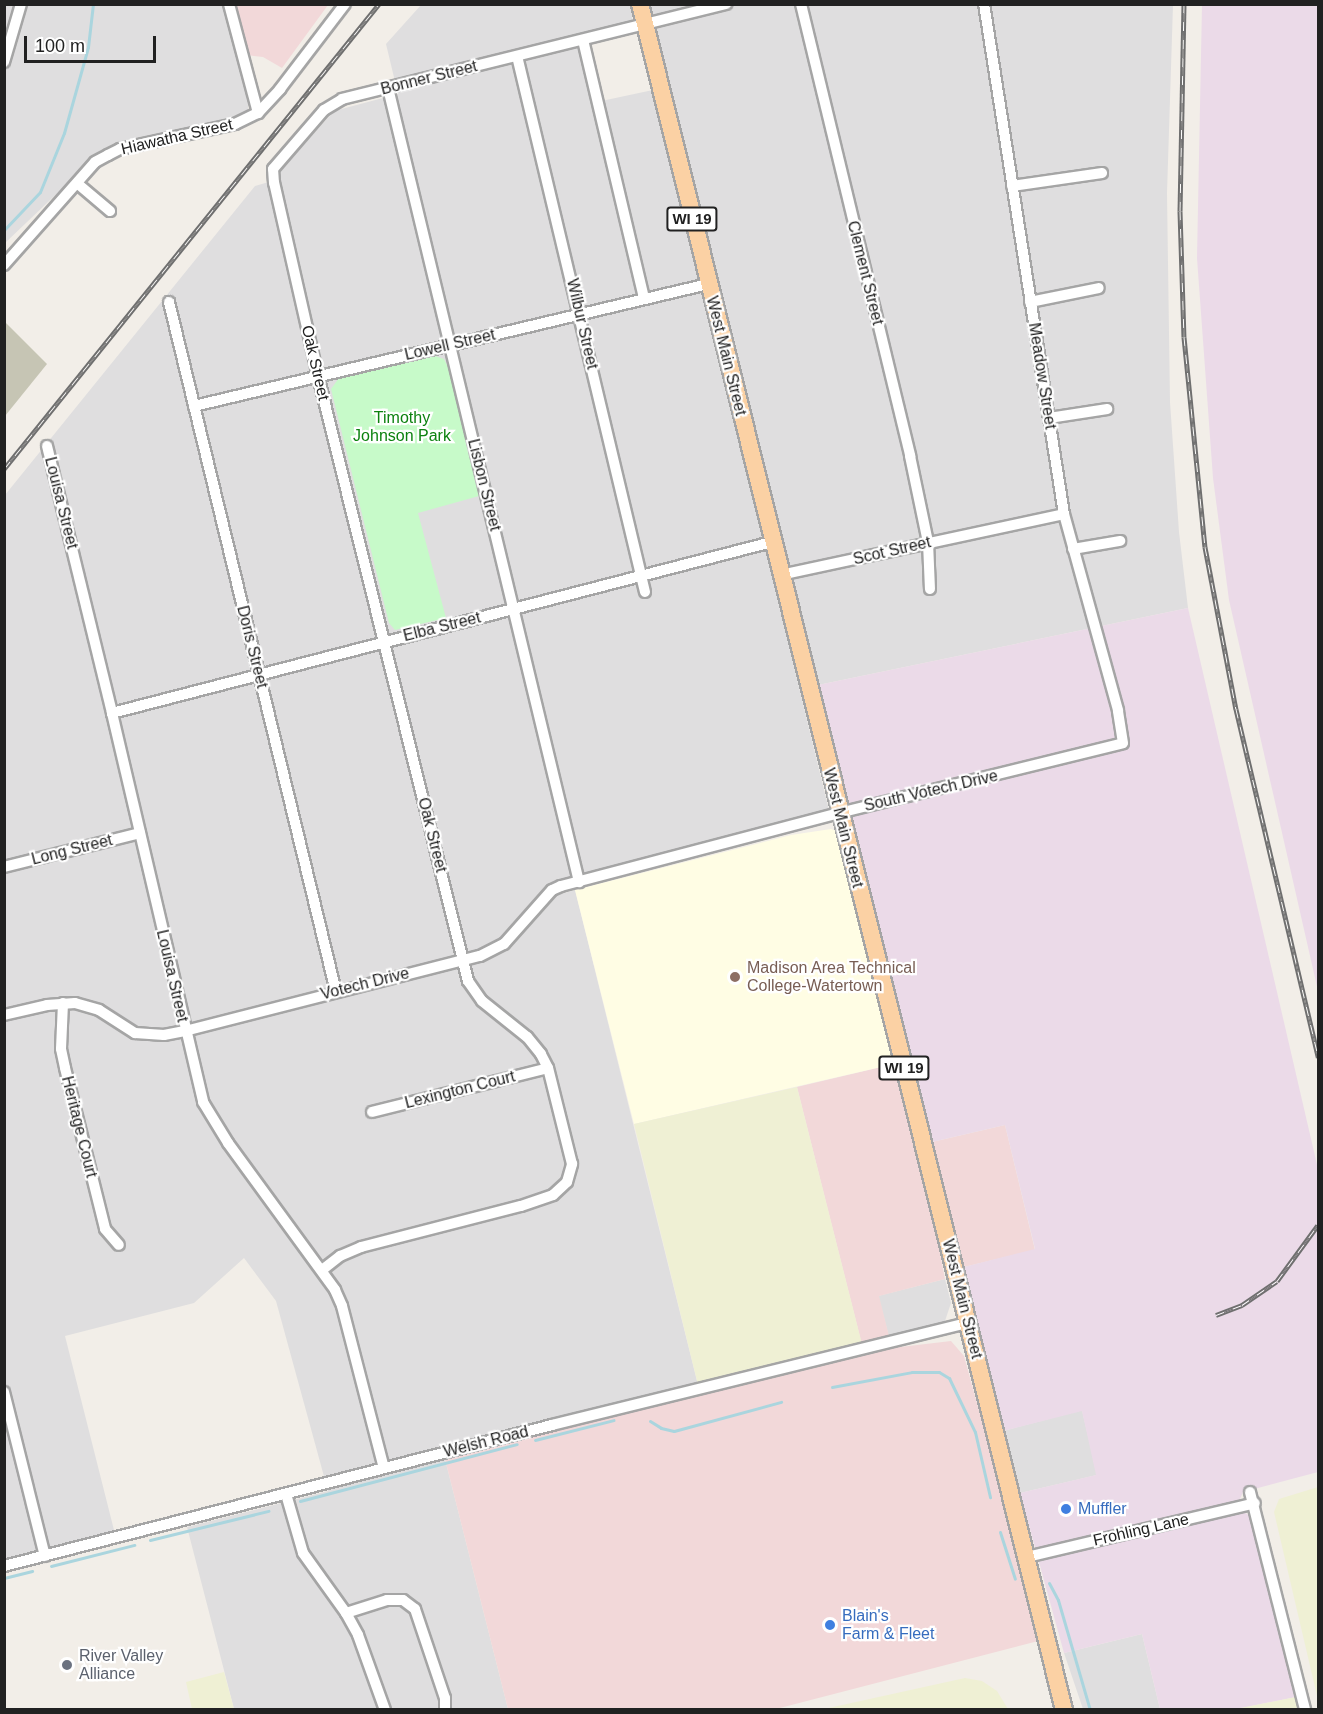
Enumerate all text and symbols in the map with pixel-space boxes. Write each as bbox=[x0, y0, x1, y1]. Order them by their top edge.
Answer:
scale bar bbox=[27, 24, 159, 62]
text: 100 m bbox=[35, 36, 85, 56]
street label: Bonner Street bbox=[379, 57, 479, 99]
street label: Hiawatha Street bbox=[119, 115, 235, 159]
road number: WI 19 bbox=[665, 207, 719, 231]
street label: Clement Street bbox=[843, 219, 887, 327]
street label: Wilbur Street bbox=[562, 277, 602, 371]
street label: West Main Street bbox=[702, 294, 750, 418]
street label: Meadow Street bbox=[1024, 321, 1060, 431]
street label: Oak Street bbox=[297, 324, 333, 402]
street label: Lowell Street bbox=[403, 325, 497, 365]
park label: Timothy Johnson Park bbox=[353, 408, 451, 446]
street label: Lisbon Street bbox=[463, 437, 505, 533]
street label: Louisa Street bbox=[40, 455, 82, 551]
street label: Scot Street bbox=[851, 533, 933, 569]
street label: Doris Street bbox=[232, 604, 272, 690]
street label: Elba Street bbox=[401, 608, 483, 646]
street label: West Main Street bbox=[819, 766, 867, 890]
street label: South Votech Drive bbox=[862, 766, 1000, 816]
street label: Oak Street bbox=[413, 796, 451, 874]
street label: Long Street bbox=[30, 831, 114, 869]
street label: Louisa Street bbox=[152, 928, 192, 1024]
place label: Madison Area Technical College-Watertown bbox=[747, 958, 917, 996]
street label: Votech Drive bbox=[319, 964, 411, 1004]
marker: Madison Area Technical College-Watertown bbox=[728, 970, 742, 984]
road number: WI 19 bbox=[877, 1056, 931, 1080]
street label: Lexington Court bbox=[403, 1067, 517, 1113]
street label: Heritage Court bbox=[57, 1074, 101, 1180]
street label: West Main Street bbox=[938, 1237, 986, 1361]
street label: Welsh Road bbox=[442, 1422, 530, 1462]
place label: Muffler bbox=[1078, 1499, 1127, 1519]
marker: Muffler bbox=[1059, 1502, 1073, 1516]
street label: Frohling Lane bbox=[1091, 1510, 1191, 1550]
place label: Blain's Farm & Fleet bbox=[842, 1606, 934, 1644]
marker: Blain's Farm & Fleet bbox=[823, 1618, 837, 1632]
place label: River Valley Alliance bbox=[79, 1646, 163, 1684]
marker: River Valley Alliance bbox=[60, 1658, 74, 1672]

